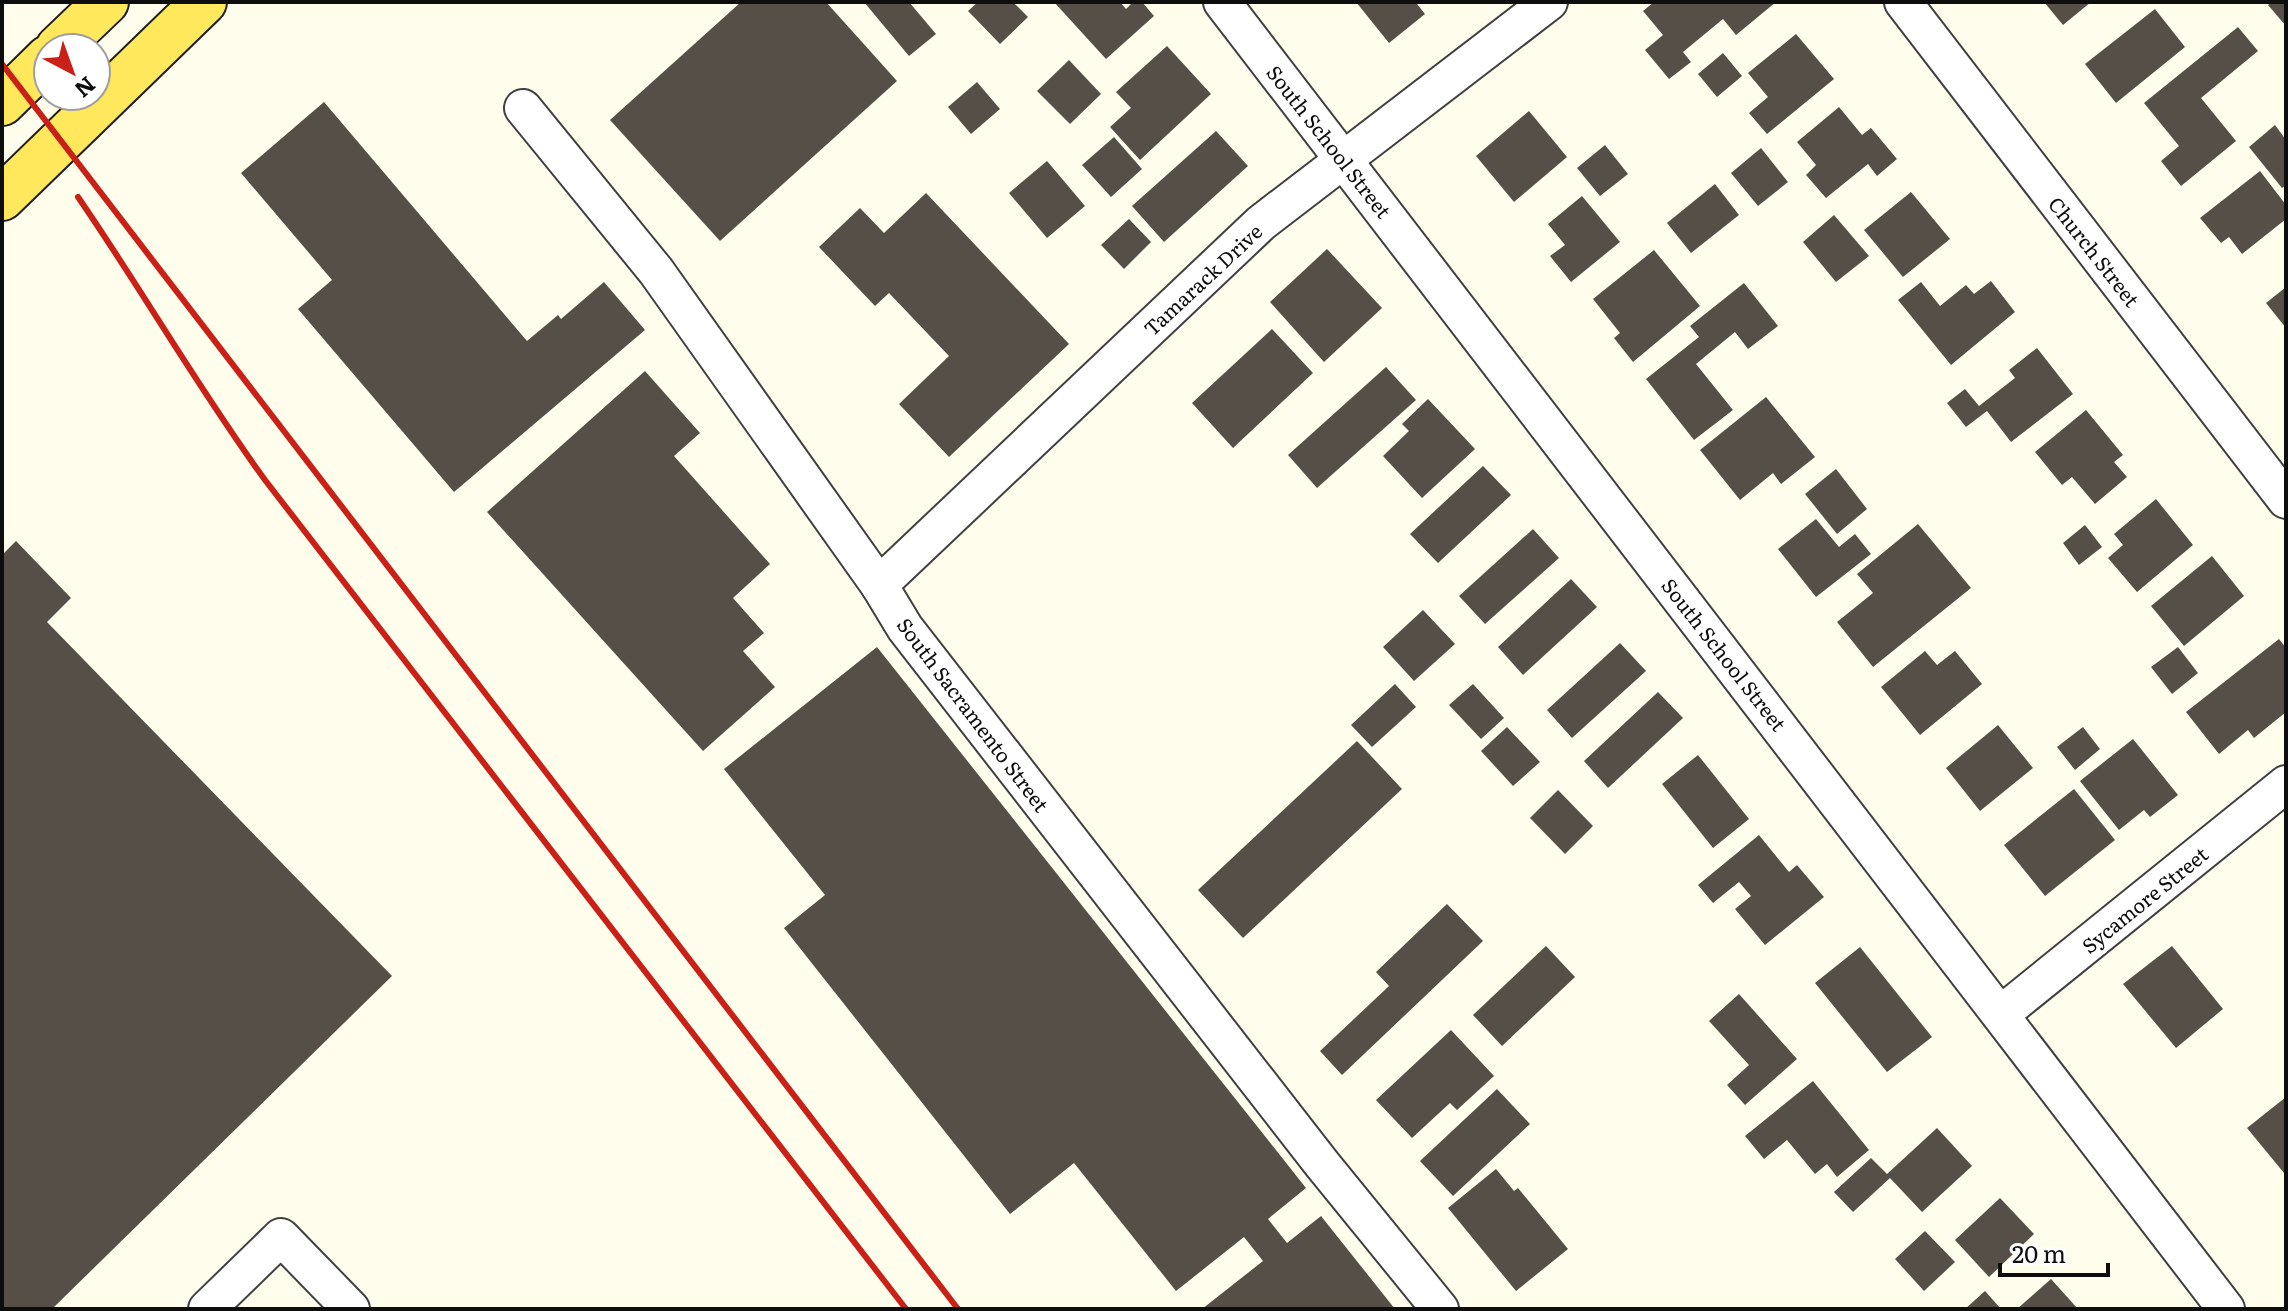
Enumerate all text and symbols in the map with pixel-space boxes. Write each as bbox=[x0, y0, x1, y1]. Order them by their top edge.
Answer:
north arrow bbox=[32, 32, 112, 112]
street label: South School Street bbox=[1261, 58, 1399, 224]
text: N bbox=[68, 70, 104, 107]
street label: Church Street bbox=[2042, 189, 2148, 313]
street label: Tamarack Drive bbox=[1136, 216, 1268, 342]
street label: South School Street bbox=[1656, 571, 1794, 737]
street label: South Sacramento Street bbox=[891, 611, 1057, 817]
street label: Sycamore Street bbox=[2074, 839, 2214, 959]
scale bar bbox=[2000, 1227, 2108, 1277]
text: 20 m bbox=[2012, 1235, 2066, 1270]

